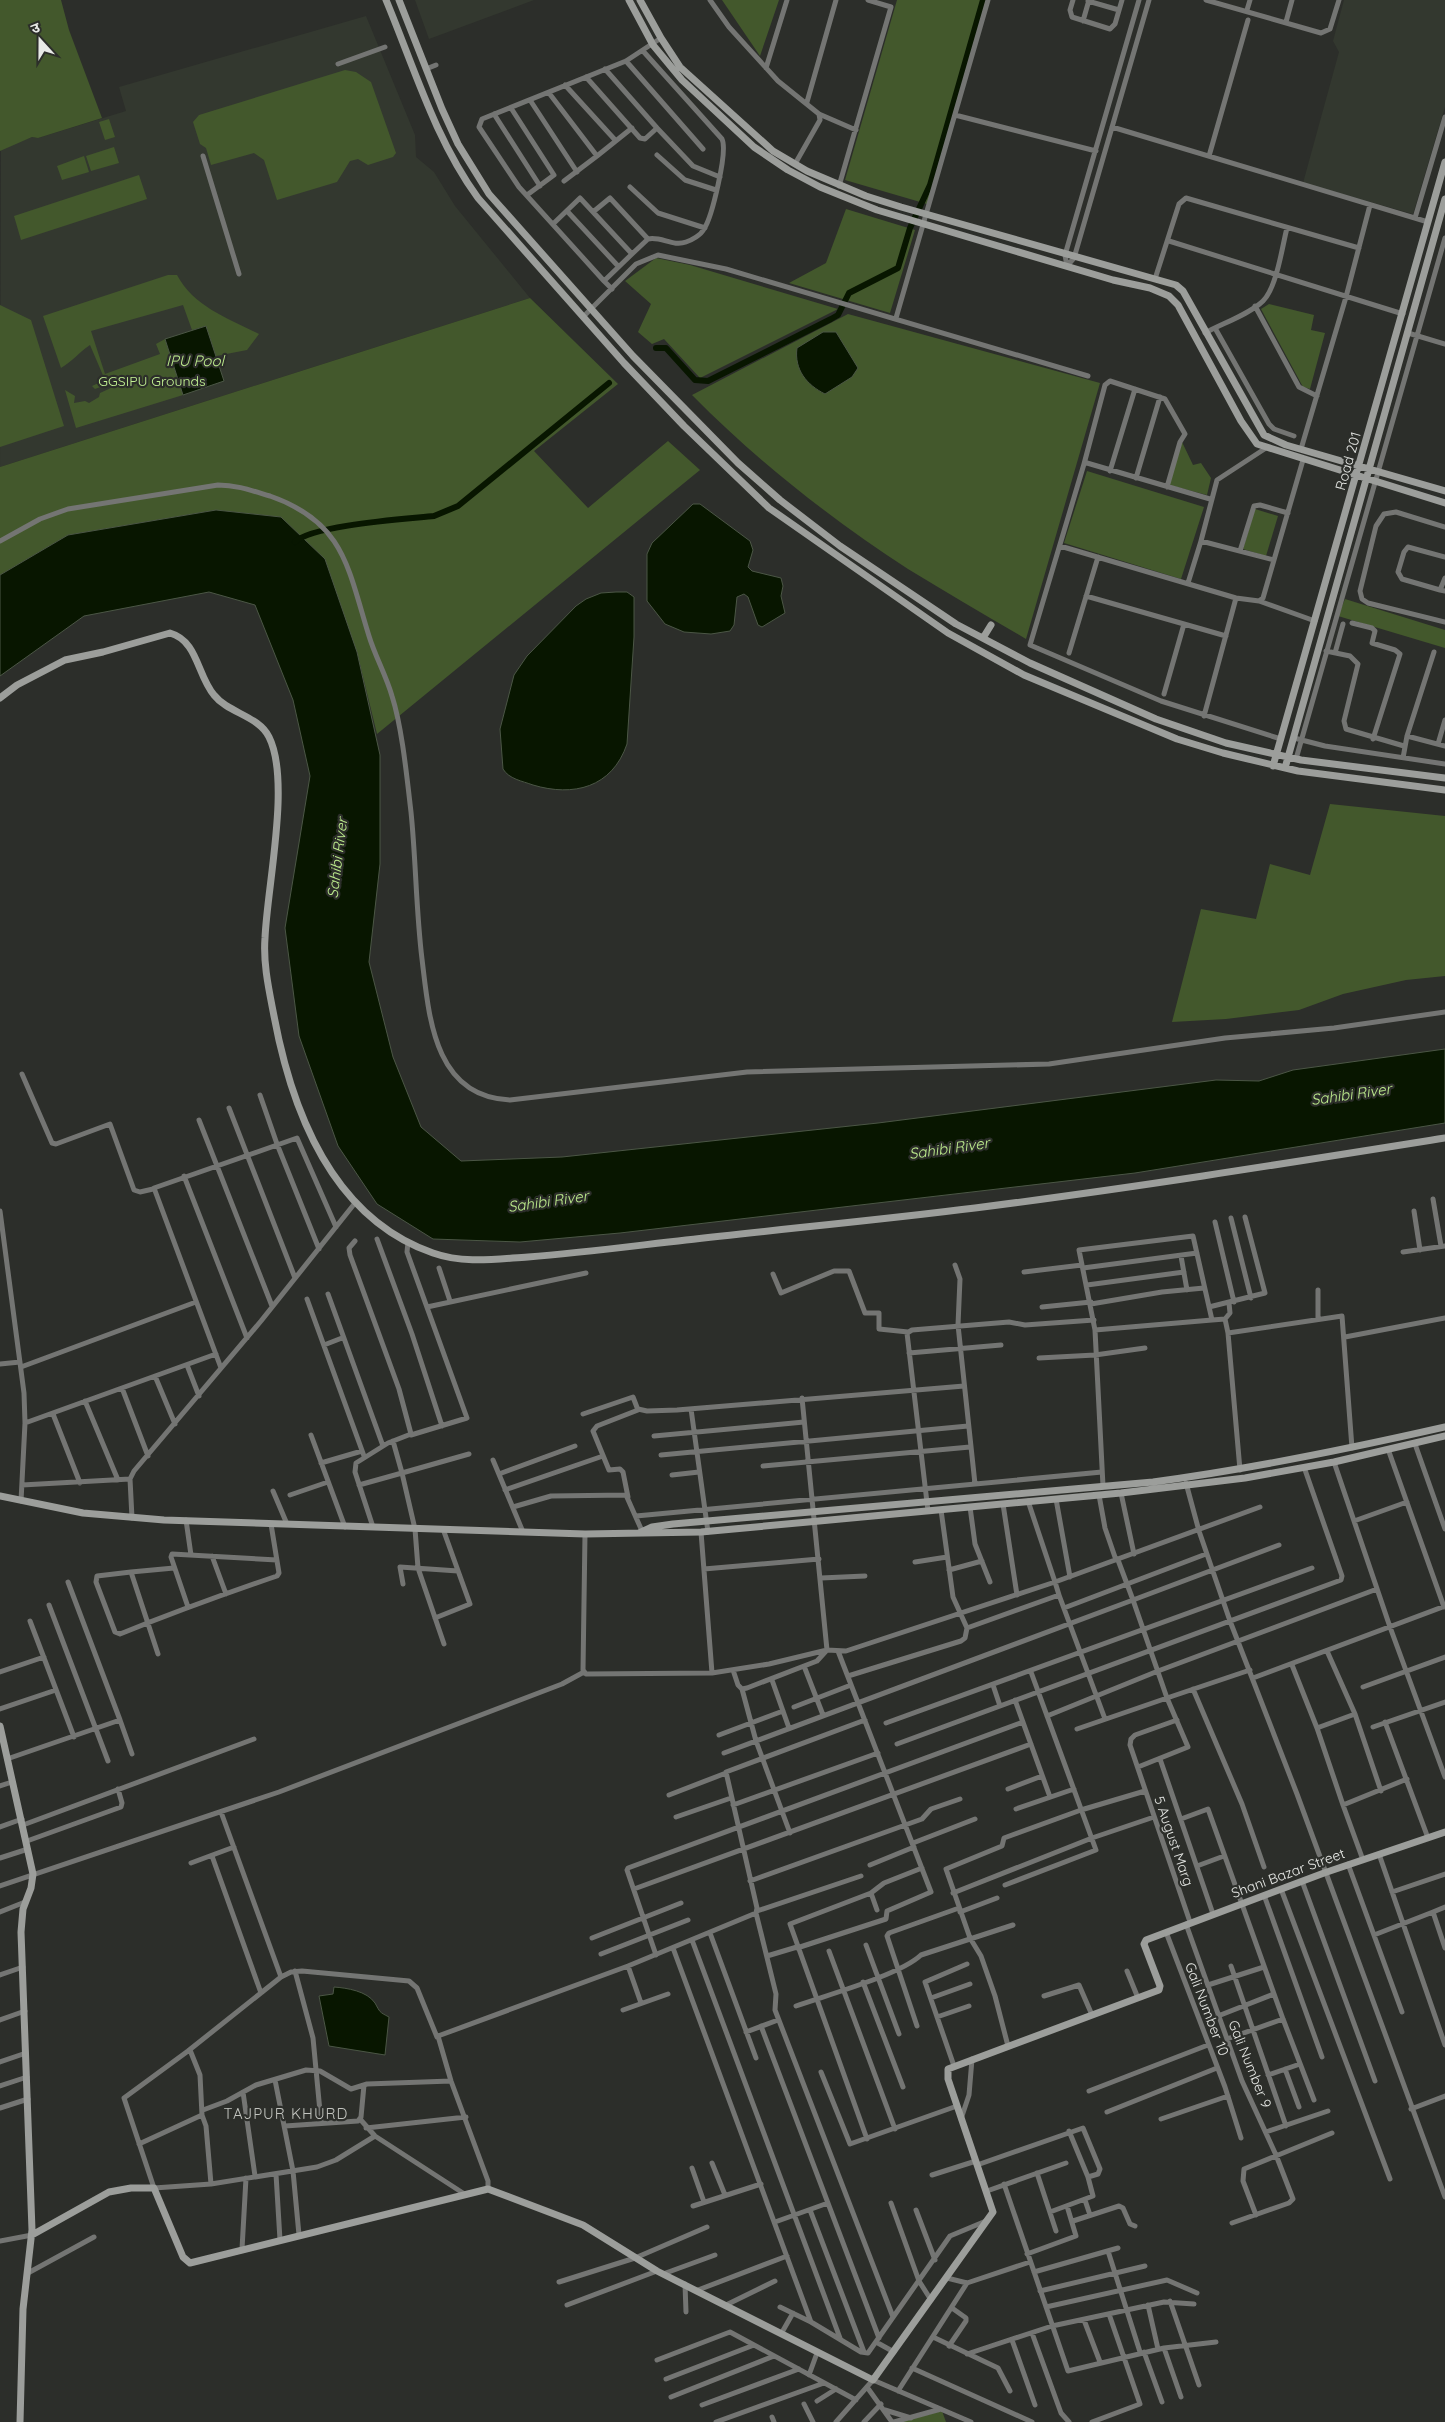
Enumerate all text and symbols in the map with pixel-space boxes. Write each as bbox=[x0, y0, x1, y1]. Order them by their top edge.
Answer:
north arrow bbox=[15, 15, 65, 65]
text: उ bbox=[28, 18, 43, 38]
water label: IPU Pool bbox=[166, 351, 225, 370]
park label: GGSIPU Grounds bbox=[98, 372, 206, 390]
street label: Road 201 bbox=[1331, 430, 1365, 492]
water label: Sahibi River bbox=[323, 814, 352, 899]
water label: Sahibi River bbox=[1310, 1079, 1395, 1109]
water label: Sahibi River bbox=[908, 1133, 993, 1163]
water label: Sahibi River bbox=[507, 1186, 592, 1216]
street label: 5 August Marg bbox=[1150, 1794, 1198, 1888]
street label: Shani Bazar Street bbox=[1229, 1844, 1347, 1902]
street label: Gali Number 10 bbox=[1181, 1960, 1233, 2058]
street label: Gali Number 9 bbox=[1224, 2018, 1276, 2111]
district label: TAJPUR KHURD bbox=[224, 2104, 348, 2123]

